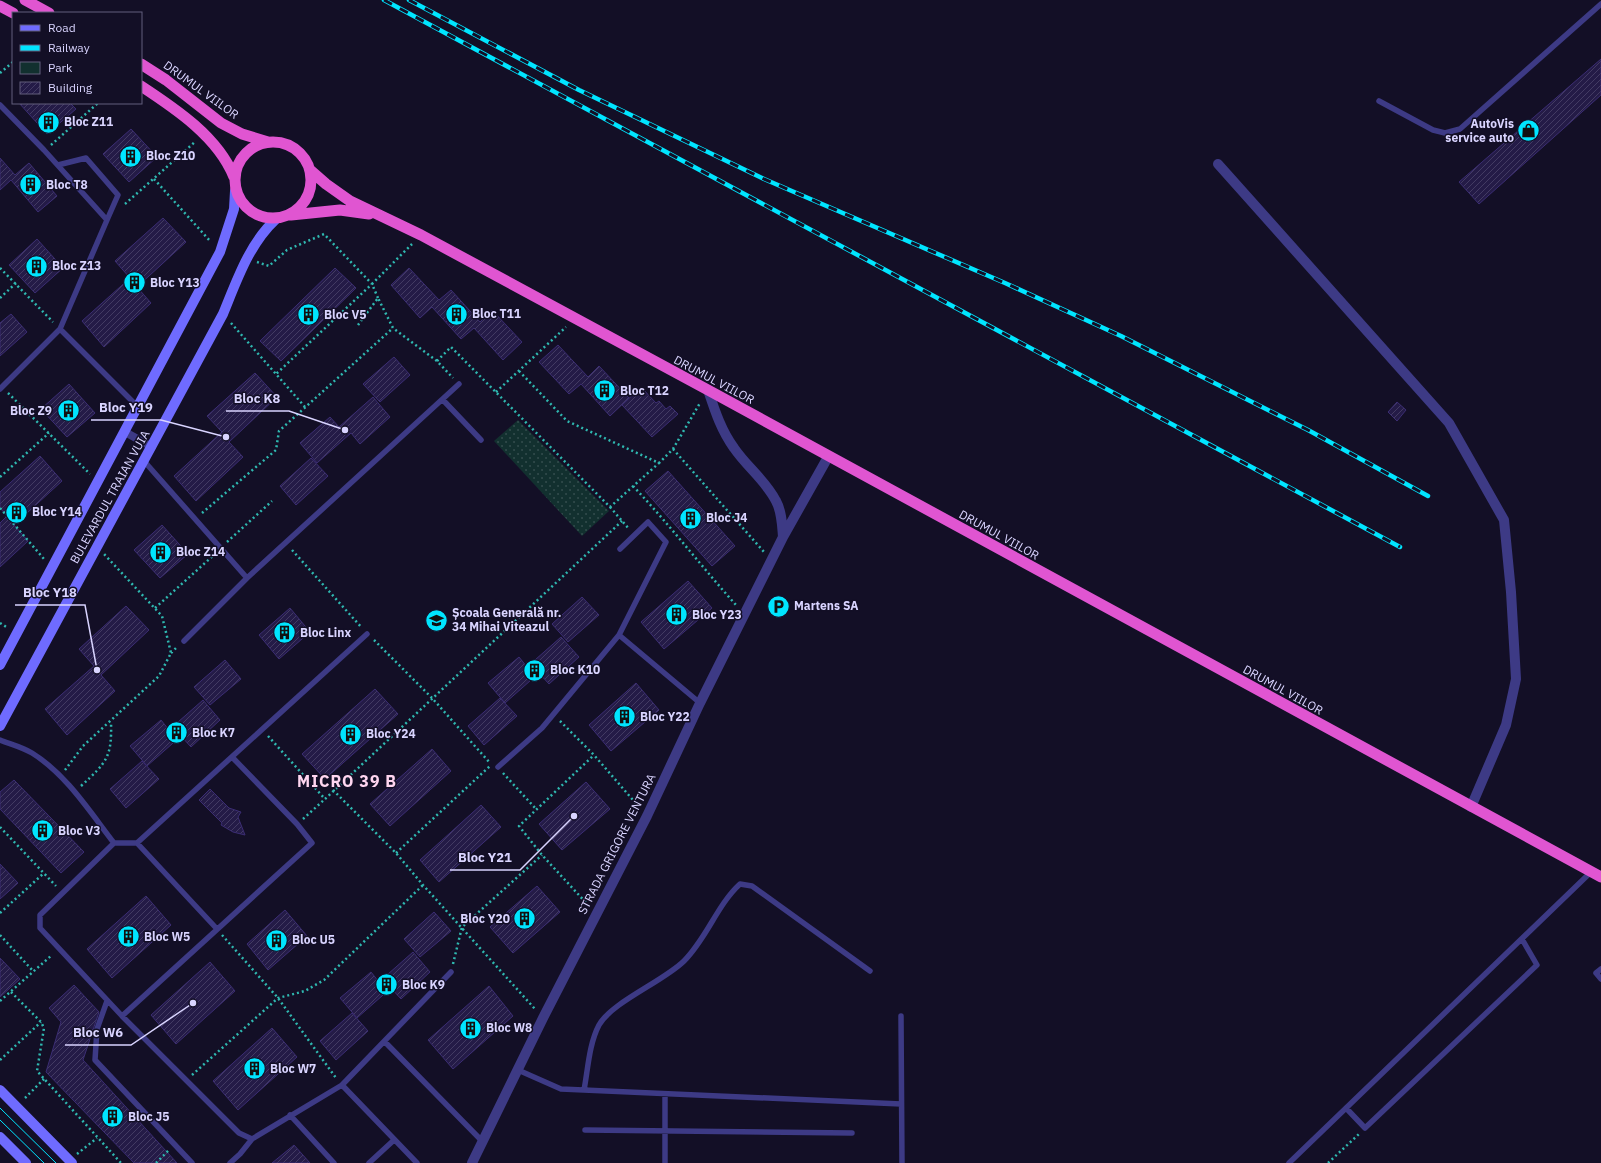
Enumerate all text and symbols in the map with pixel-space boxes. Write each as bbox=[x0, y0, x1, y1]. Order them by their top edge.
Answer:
legend bbox=[12, 12, 142, 104]
text: Road bbox=[48, 20, 76, 35]
text: Railway bbox=[48, 40, 90, 55]
street label: DRUMUL VIILOR bbox=[161, 57, 242, 122]
text: Park bbox=[48, 60, 73, 75]
text: Building bbox=[48, 80, 93, 95]
building icon: Bloc Z11 bbox=[36, 109, 62, 135]
place label: Bloc Z11 bbox=[64, 114, 113, 129]
place label: AutoVis service auto bbox=[1445, 116, 1514, 145]
shop icon: AutoVis service auto bbox=[1516, 118, 1542, 144]
building icon: Bloc Z10 bbox=[117, 143, 143, 169]
place label: Bloc Z10 bbox=[146, 148, 195, 163]
building icon: Bloc T8 bbox=[18, 172, 44, 198]
place label: Bloc T8 bbox=[46, 177, 88, 192]
building icon: Bloc Z13 bbox=[23, 253, 49, 279]
place label: Bloc Z13 bbox=[52, 258, 101, 273]
building icon: Bloc Y13 bbox=[121, 270, 147, 296]
place label: Bloc Y13 bbox=[150, 275, 200, 290]
building icon: Bloc T11 bbox=[443, 301, 469, 327]
building icon: Bloc V5 bbox=[295, 302, 321, 328]
place label: Bloc T11 bbox=[472, 306, 521, 321]
place label: Bloc V5 bbox=[324, 307, 366, 322]
street label: DRUMUL VIILOR bbox=[671, 352, 757, 407]
building icon: Bloc T12 bbox=[592, 378, 618, 404]
place label: Bloc T12 bbox=[620, 383, 669, 398]
callout: Bloc K8 bbox=[226, 386, 289, 411]
text: Bloc K8 bbox=[234, 390, 280, 407]
callout: Bloc Y19 bbox=[91, 395, 161, 420]
building icon: Bloc Z9 bbox=[55, 398, 81, 424]
text: Bloc Y19 bbox=[99, 399, 153, 416]
place label: Bloc Z9 bbox=[10, 403, 52, 418]
street label: BULEVARDUL TRAIAN VUIA bbox=[67, 427, 153, 566]
building icon: Bloc Y14 bbox=[3, 499, 29, 525]
place label: Bloc Y14 bbox=[32, 504, 82, 519]
building icon: Bloc J4 bbox=[677, 505, 703, 531]
street label: DRUMUL VIILOR bbox=[957, 506, 1042, 563]
place label: Bloc J4 bbox=[706, 510, 747, 525]
building icon: Bloc Z14 bbox=[148, 539, 174, 565]
place label: Bloc Z14 bbox=[176, 544, 225, 559]
callout: Bloc Y18 bbox=[15, 580, 85, 605]
text: Bloc Y18 bbox=[23, 584, 77, 601]
parking icon: Martens SA bbox=[765, 593, 791, 619]
place label: Martens SA bbox=[794, 598, 859, 613]
building icon: Bloc Y23 bbox=[663, 602, 689, 628]
place label: Școala Generală nr. 34 Mihai Viteazul bbox=[452, 605, 561, 634]
school or university icon: Școala Generală nr. 34 Mihai Viteazul bbox=[423, 607, 449, 633]
place label: Bloc Y23 bbox=[692, 607, 742, 622]
building icon: Bloc Linx bbox=[271, 620, 297, 646]
place label: Bloc Linx bbox=[300, 625, 351, 640]
building icon: Bloc K10 bbox=[521, 657, 547, 683]
street label: DRUMUL VIILOR bbox=[1241, 661, 1326, 718]
place label: Bloc K10 bbox=[550, 662, 600, 677]
building icon: Bloc Y22 bbox=[611, 704, 637, 730]
place label: Bloc Y22 bbox=[640, 709, 690, 724]
building icon: Bloc K7 bbox=[163, 720, 189, 746]
building icon: Bloc Y24 bbox=[337, 721, 363, 747]
place label: Bloc K7 bbox=[192, 725, 235, 740]
place label: Bloc Y24 bbox=[366, 726, 416, 741]
district label: MICRO 39 B bbox=[297, 771, 397, 791]
street label: STRADA GRIGORE VENTURA bbox=[575, 771, 659, 917]
building icon: Bloc V3 bbox=[29, 818, 55, 844]
place label: Bloc V3 bbox=[58, 823, 100, 838]
callout: Bloc Y21 bbox=[450, 845, 520, 870]
text: Bloc Y21 bbox=[458, 849, 512, 866]
building icon: Bloc Y20 bbox=[512, 906, 538, 932]
place label: Bloc Y20 bbox=[460, 911, 510, 926]
building icon: Bloc W5 bbox=[116, 924, 142, 950]
building icon: Bloc U5 bbox=[264, 927, 290, 953]
place label: Bloc W5 bbox=[144, 929, 190, 944]
place label: Bloc U5 bbox=[292, 932, 335, 947]
building icon: Bloc K9 bbox=[373, 972, 399, 998]
place label: Bloc K9 bbox=[402, 977, 445, 992]
building icon: Bloc W8 bbox=[458, 1015, 484, 1041]
callout: Bloc W6 bbox=[65, 1020, 131, 1045]
place label: Bloc W8 bbox=[486, 1020, 532, 1035]
text: Bloc W6 bbox=[73, 1024, 123, 1041]
building icon: Bloc W7 bbox=[242, 1056, 268, 1082]
place label: Bloc W7 bbox=[270, 1061, 316, 1076]
building icon: Bloc J5 bbox=[100, 1104, 126, 1130]
place label: Bloc J5 bbox=[128, 1109, 169, 1124]

